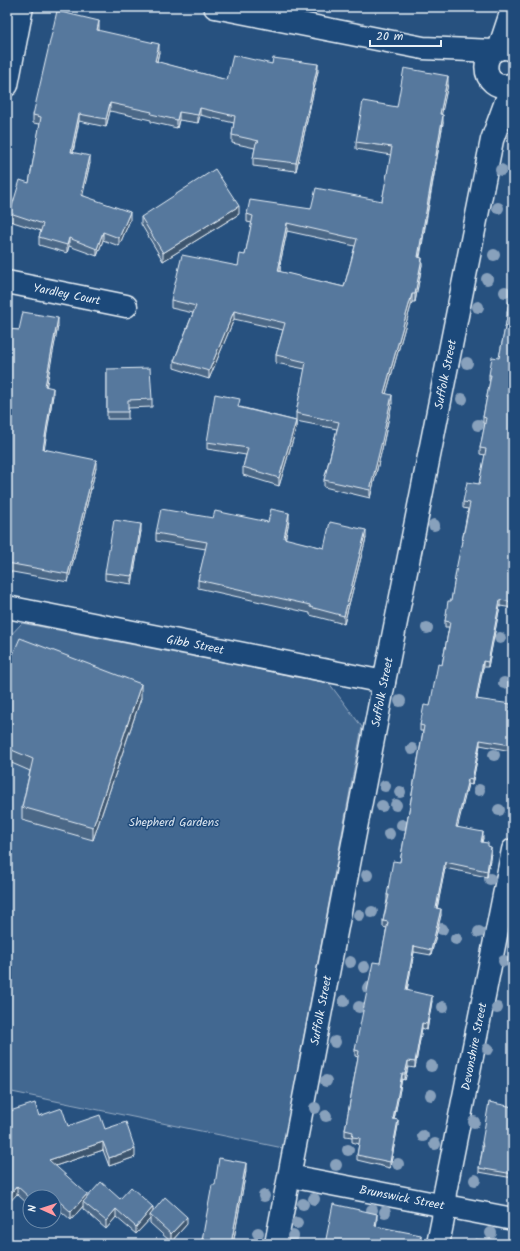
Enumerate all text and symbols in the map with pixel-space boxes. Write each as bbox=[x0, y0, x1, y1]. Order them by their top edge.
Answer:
scale bar bbox=[370, 22, 441, 48]
text: 20 m bbox=[376, 27, 404, 46]
street label: Yardley Court bbox=[31, 278, 102, 311]
street label: Suffolk Street bbox=[430, 338, 462, 411]
street label: Gibb Street bbox=[165, 630, 226, 660]
street label: Suffolk Street bbox=[367, 655, 399, 729]
park label: Shepherd Gardens bbox=[129, 813, 219, 832]
street label: Suffolk Street bbox=[305, 974, 337, 1047]
street label: Devonshire Street bbox=[456, 1001, 493, 1092]
street label: Brunswick Street bbox=[358, 1181, 446, 1216]
north arrow bbox=[22, 1189, 62, 1229]
text: N bbox=[24, 1205, 42, 1212]

